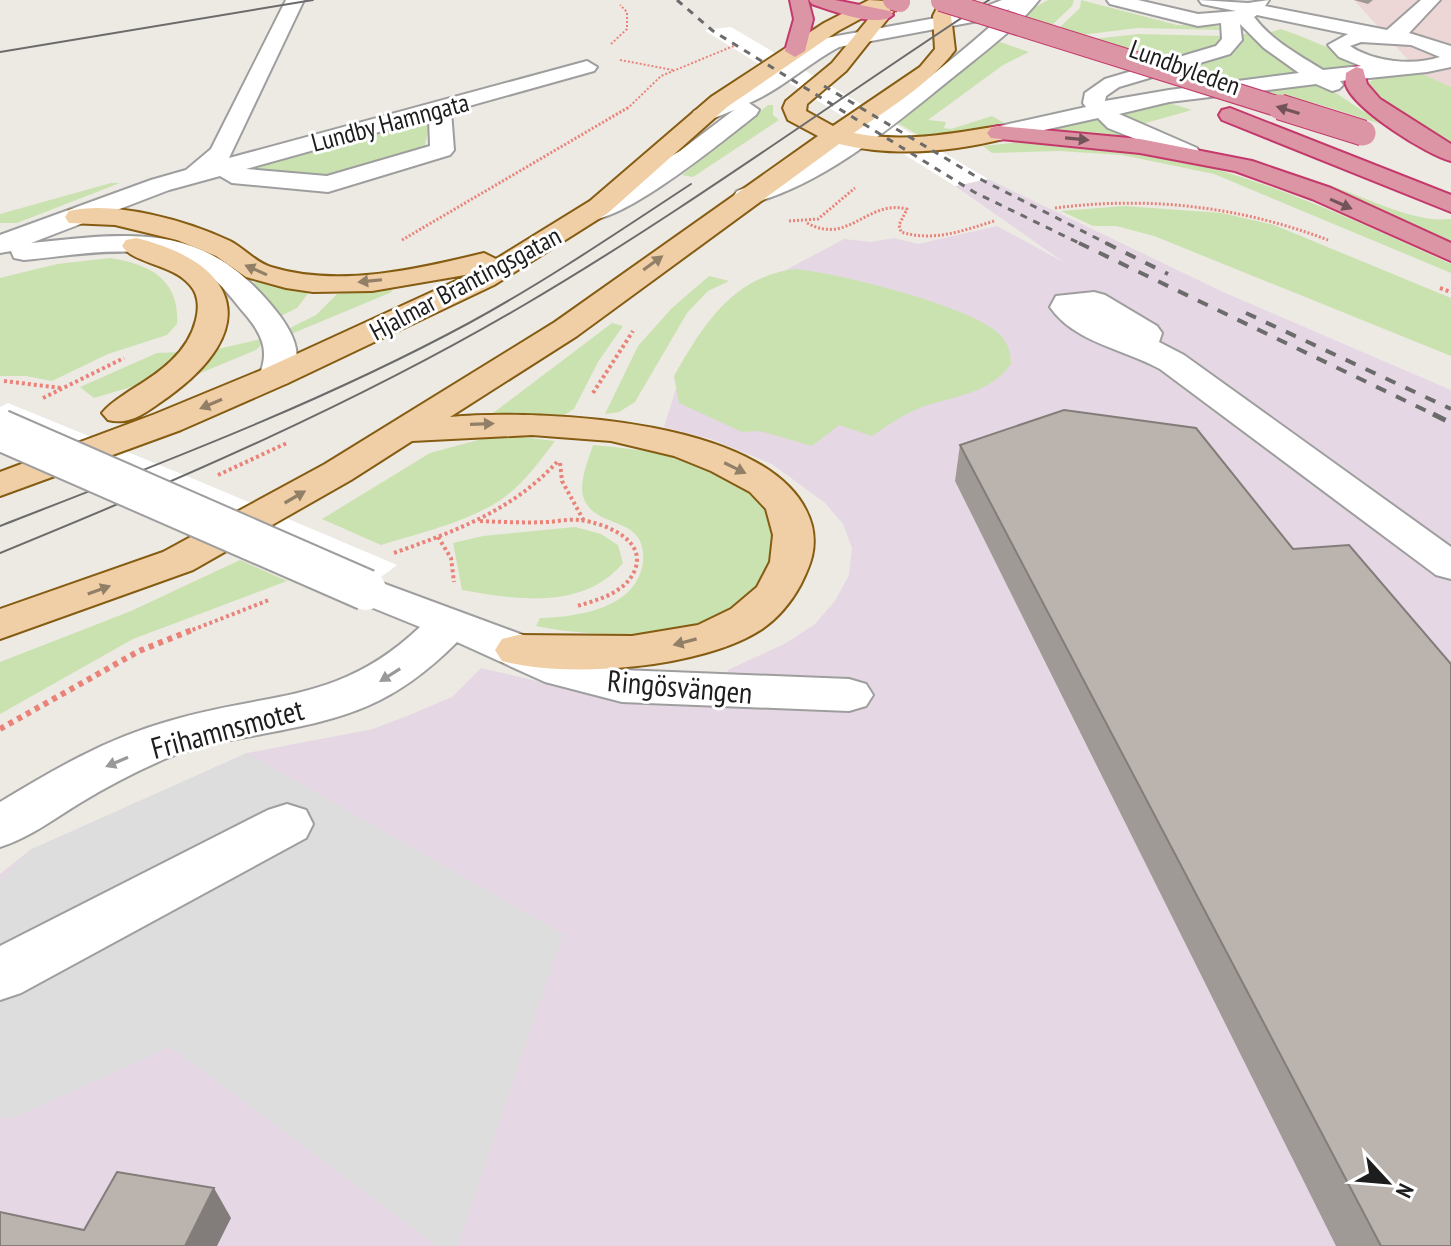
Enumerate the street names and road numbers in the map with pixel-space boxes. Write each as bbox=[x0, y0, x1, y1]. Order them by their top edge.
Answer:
street label: Lundbyleden bbox=[1125, 32, 1245, 102]
street label: Lundby Hamngata bbox=[308, 85, 472, 159]
street label: Hjalmar Brantingsgatan bbox=[364, 219, 566, 347]
street label: Ringösvängen bbox=[606, 660, 754, 712]
street label: Frihamnsmotet bbox=[146, 689, 308, 767]

